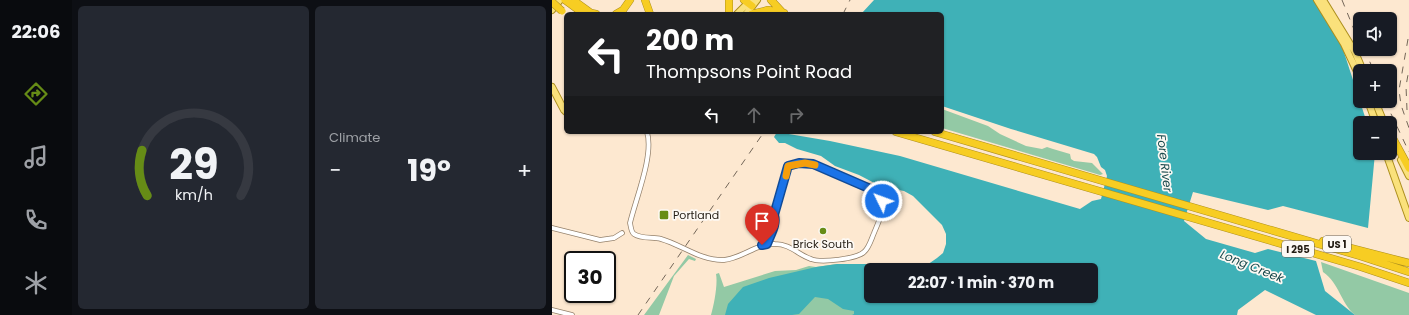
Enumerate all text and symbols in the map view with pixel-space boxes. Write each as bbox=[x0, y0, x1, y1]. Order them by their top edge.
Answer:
map controls bbox=[1353, 12, 1397, 160]
button: sound bbox=[1353, 12, 1397, 56]
text: 22:06 bbox=[12, 19, 60, 44]
text: 200 m bbox=[646, 21, 734, 60]
icon: left bbox=[580, 28, 632, 80]
text: Thompsons Point Road bbox=[646, 59, 852, 84]
button: + bbox=[1353, 64, 1397, 108]
icon: directions bbox=[22, 80, 50, 108]
icon: left bbox=[701, 104, 723, 126]
icon: ahead bbox=[743, 104, 765, 126]
icon: right bbox=[785, 104, 807, 126]
button: − bbox=[1353, 116, 1397, 160]
text: Climate bbox=[329, 128, 380, 147]
water label: Fore River bbox=[1153, 133, 1177, 193]
text: 29 bbox=[169, 134, 218, 193]
icon: music bbox=[22, 143, 50, 171]
text: 19° bbox=[407, 149, 451, 192]
text: − bbox=[329, 155, 341, 186]
text: + bbox=[517, 155, 532, 186]
position arrow bbox=[861, 180, 903, 222]
text: km/h bbox=[174, 184, 213, 204]
pin bbox=[745, 204, 779, 245]
icon: phone bbox=[22, 206, 50, 234]
place label: Portland bbox=[673, 207, 719, 223]
marker: Portland bbox=[658, 209, 670, 221]
icon: arrive bbox=[751, 210, 773, 232]
marker: Brick South bbox=[818, 226, 828, 236]
place label: Brick South bbox=[793, 236, 853, 252]
road number: US 1 bbox=[1323, 236, 1351, 252]
road number: I 295 bbox=[1282, 241, 1314, 257]
water label: Long Creek bbox=[1218, 246, 1287, 287]
speed limit sign: 30 bbox=[564, 251, 616, 303]
icon: climate bbox=[22, 269, 50, 297]
text: 22:07 · 1 min · 370 m bbox=[908, 272, 1054, 293]

